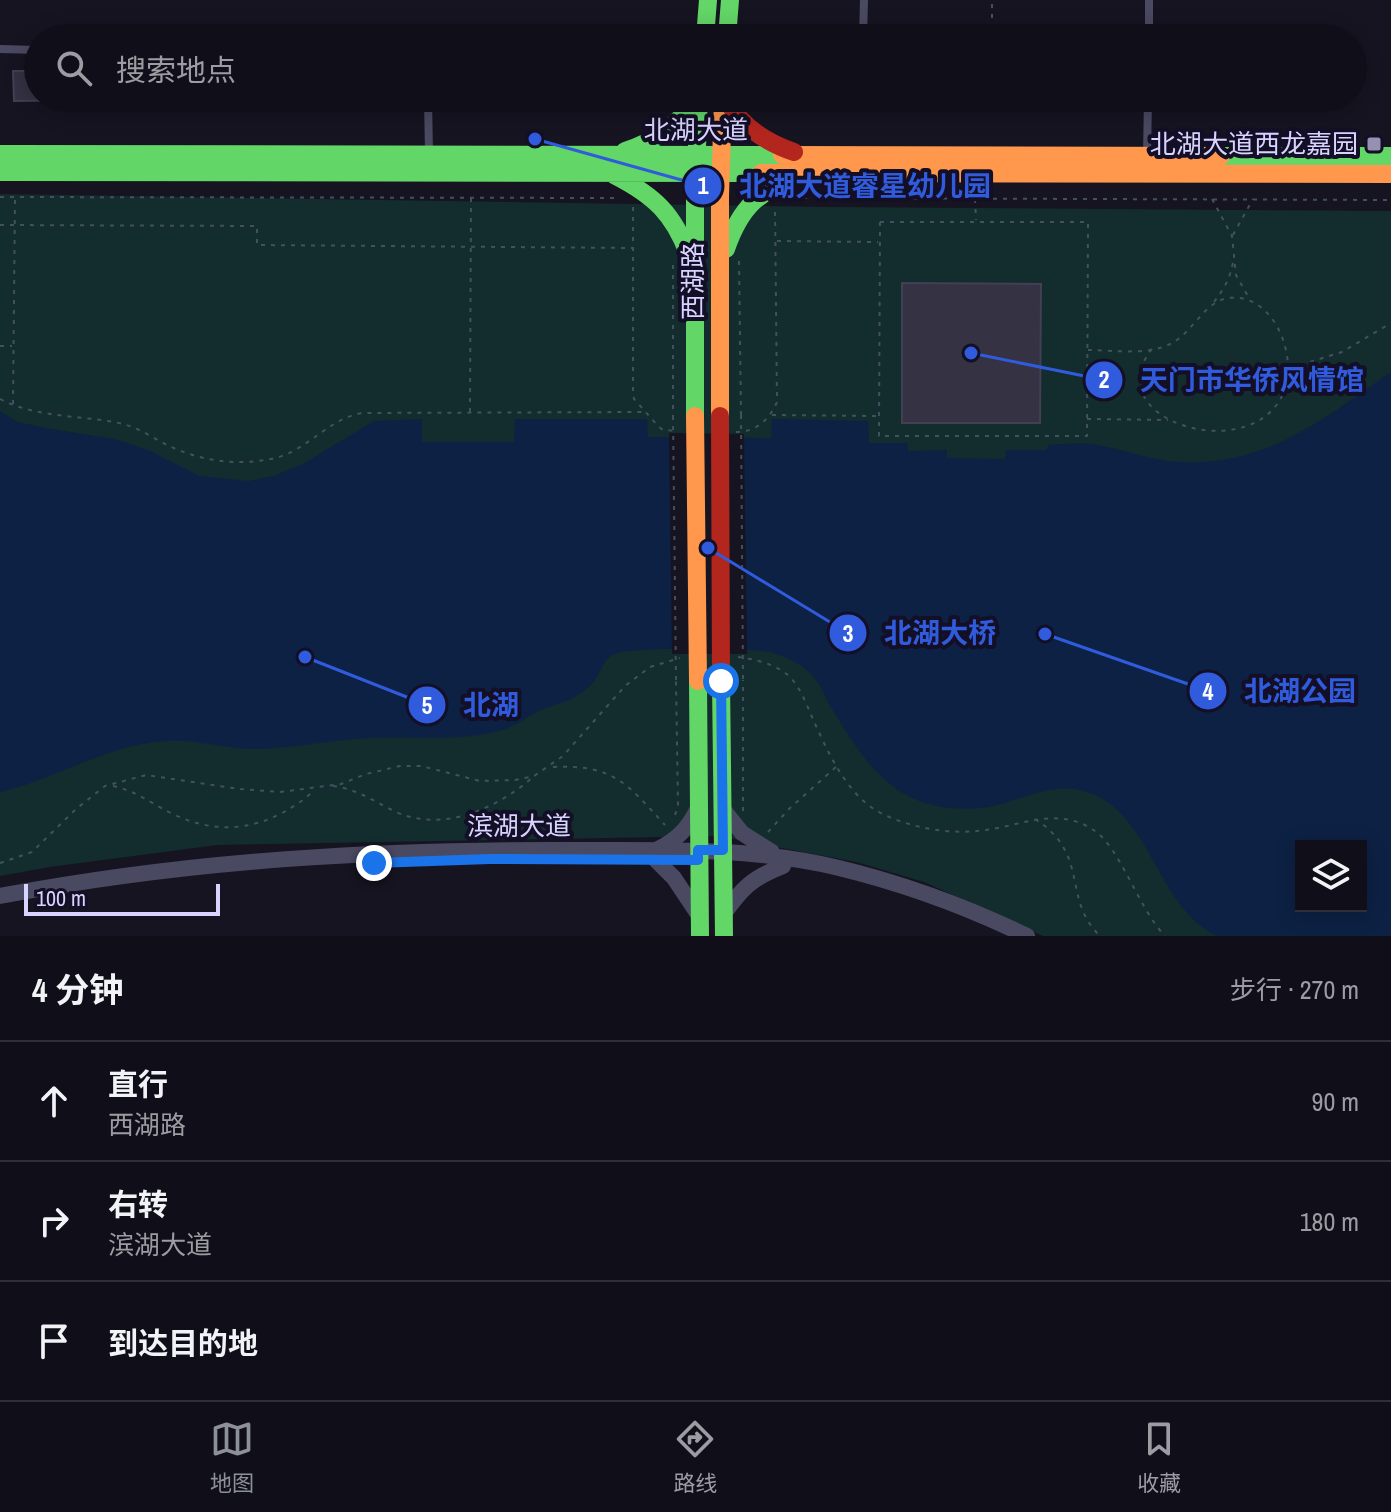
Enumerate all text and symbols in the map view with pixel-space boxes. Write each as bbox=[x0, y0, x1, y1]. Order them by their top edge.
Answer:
search box bbox=[24, 24, 1367, 112]
icon: search bbox=[52, 46, 96, 90]
text: 搜索地点 bbox=[116, 50, 236, 90]
street label: 北湖大道 bbox=[644, 112, 748, 147]
place label: 北湖大道西龙嘉园 bbox=[1150, 126, 1358, 161]
marker: 北湖大道西龙嘉园 bbox=[1365, 135, 1383, 153]
callout: 北湖大道睿星幼儿园 bbox=[683, 160, 1007, 212]
text: 北湖大道睿星幼儿园 bbox=[739, 167, 991, 205]
text: 1 bbox=[698, 169, 709, 201]
street label: 西湖路 bbox=[675, 242, 710, 320]
callout: 天门市华侨风情馆 bbox=[1084, 354, 1380, 406]
text: 天门市华侨风情馆 bbox=[1140, 361, 1364, 399]
text: 2 bbox=[1099, 363, 1110, 395]
callout: 北湖大桥 bbox=[828, 607, 1012, 659]
text: 北湖大桥 bbox=[884, 614, 996, 652]
text: 3 bbox=[843, 617, 854, 649]
route start bbox=[703, 663, 739, 699]
callout: 北湖公园 bbox=[1188, 665, 1372, 717]
text: 北湖公园 bbox=[1244, 672, 1356, 710]
text: 4 bbox=[1203, 675, 1214, 707]
callout: 北湖 bbox=[407, 679, 535, 731]
text: 北湖 bbox=[463, 686, 519, 724]
text: 5 bbox=[422, 689, 433, 721]
street label: 滨湖大道 bbox=[467, 808, 571, 843]
map controls bbox=[1295, 840, 1367, 912]
button: layers bbox=[1295, 840, 1367, 912]
route end bbox=[356, 845, 392, 881]
scale bar bbox=[24, 880, 220, 916]
text: 100 m bbox=[36, 883, 86, 913]
text: 4 分钟 bbox=[32, 967, 123, 1013]
text: 步行 · 270 m bbox=[1230, 972, 1359, 1007]
text: 直行 bbox=[108, 1064, 168, 1104]
icon: ahead bbox=[32, 1079, 76, 1123]
text: 90 m bbox=[1312, 1084, 1359, 1119]
text: 西湖路 bbox=[108, 1107, 186, 1142]
text: 右转 bbox=[108, 1184, 168, 1224]
icon: right bbox=[32, 1199, 76, 1243]
text: 180 m bbox=[1300, 1204, 1359, 1239]
text: 滨湖大道 bbox=[108, 1227, 212, 1262]
icon: arrive bbox=[32, 1319, 76, 1363]
text: 到达目的地 bbox=[108, 1323, 258, 1363]
tab: 地图 bbox=[210, 1417, 254, 1498]
tab: 路线 bbox=[673, 1417, 717, 1498]
tab: 收藏 bbox=[1137, 1417, 1181, 1498]

